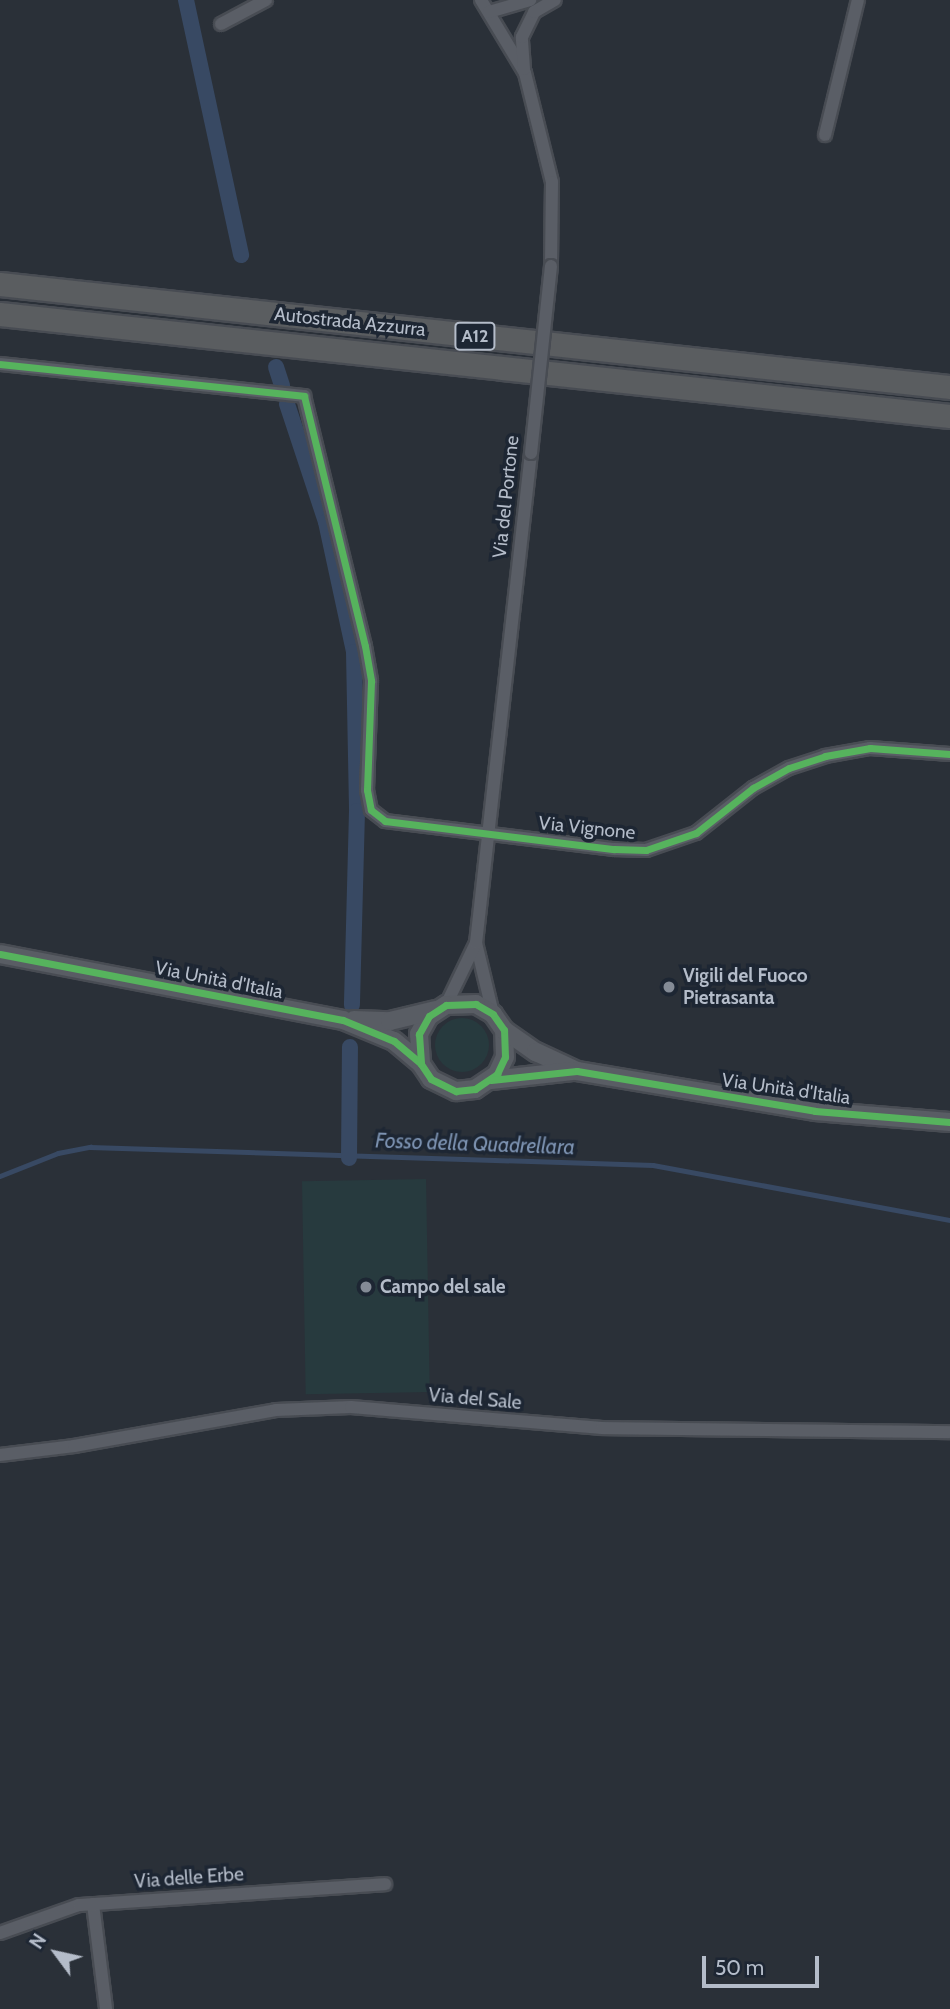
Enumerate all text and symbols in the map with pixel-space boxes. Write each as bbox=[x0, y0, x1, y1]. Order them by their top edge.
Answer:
street label: Autostrada Azzurra bbox=[273, 303, 427, 341]
road number: A12 bbox=[454, 322, 496, 350]
street label: Via del Portone bbox=[488, 435, 524, 559]
street label: Via Vignone bbox=[537, 812, 637, 844]
street label: Via Unità d'Italia bbox=[153, 956, 285, 1004]
place label: Vigili del Fuoco Pietrasanta bbox=[683, 965, 808, 1009]
marker: Vigili del Fuoco Pietrasanta bbox=[661, 979, 677, 995]
street label: Via Unità d'Italia bbox=[720, 1069, 852, 1109]
water label: Fosso della Quadrellara bbox=[375, 1128, 575, 1160]
place label: Campo del sale bbox=[380, 1276, 506, 1298]
marker: Campo del sale bbox=[358, 1279, 374, 1295]
street label: Via del Sale bbox=[428, 1384, 522, 1414]
street label: Via delle Erbe bbox=[134, 1863, 244, 1893]
north arrow bbox=[21, 1918, 91, 1988]
text: N bbox=[25, 1929, 51, 1953]
scale bar bbox=[705, 1942, 822, 1986]
text: 50 m bbox=[715, 1955, 764, 1980]

